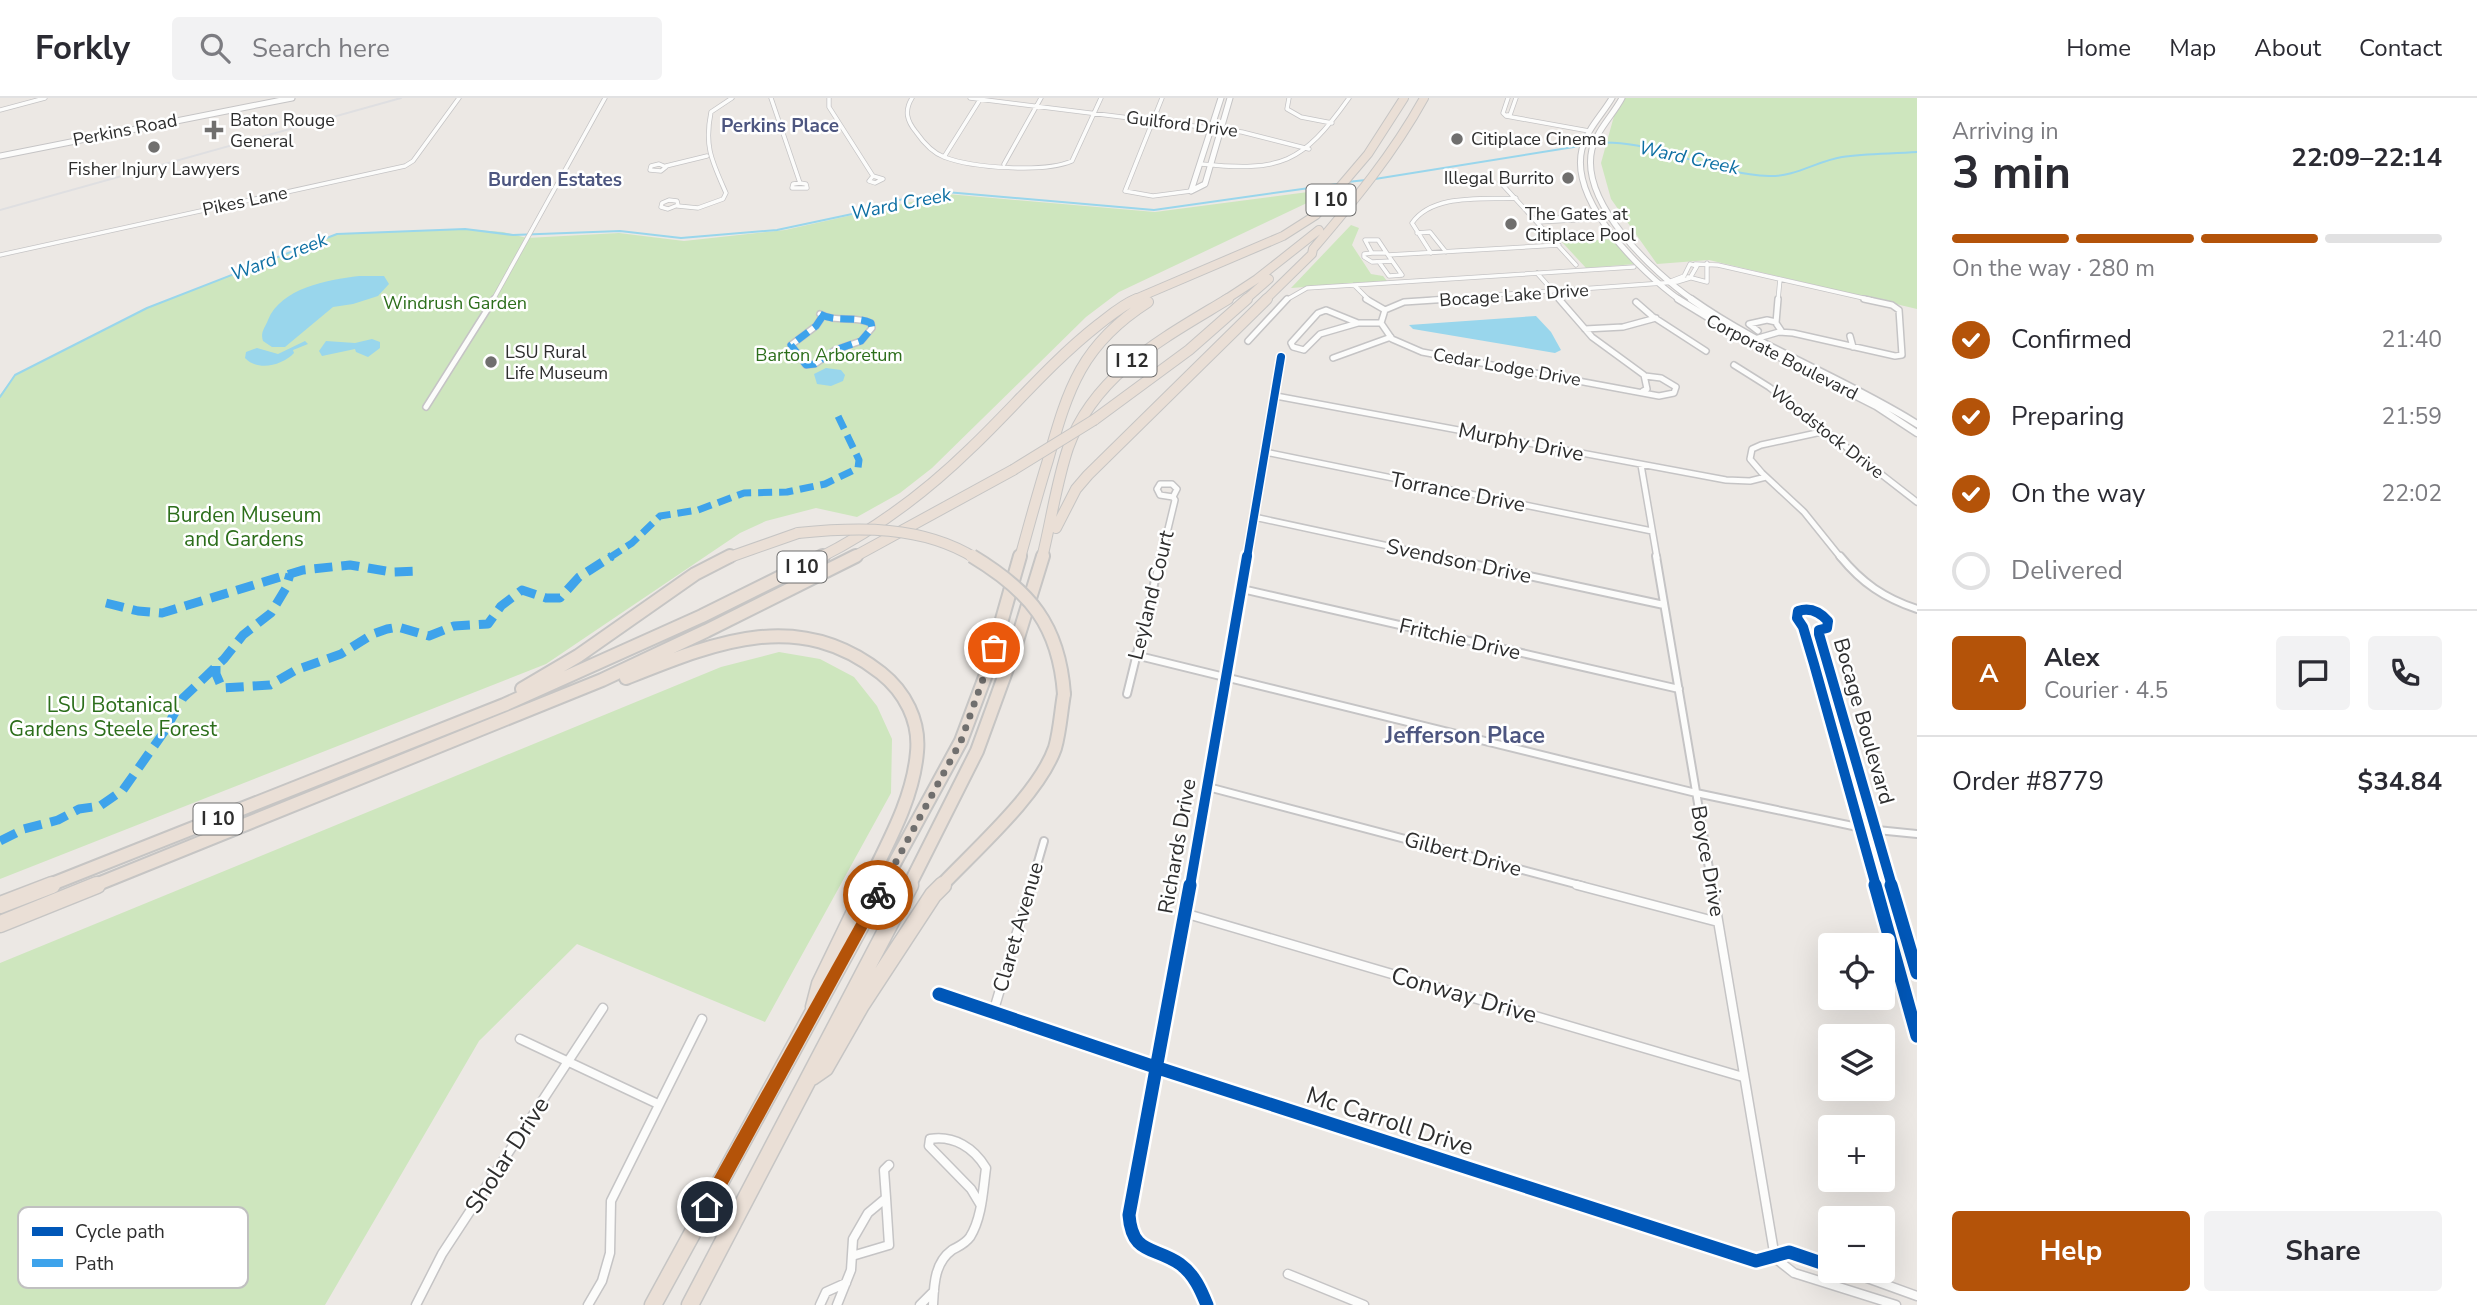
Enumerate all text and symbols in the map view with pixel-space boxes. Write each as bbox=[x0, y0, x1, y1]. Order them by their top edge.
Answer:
search box bbox=[172, 17, 662, 80]
text: Forkly bbox=[35, 26, 130, 71]
icon: search bbox=[196, 29, 234, 67]
text: Search here bbox=[252, 31, 390, 66]
text: Home bbox=[2066, 32, 2131, 64]
text: Map bbox=[2169, 32, 2216, 64]
text: About bbox=[2254, 32, 2321, 64]
text: Contact bbox=[2359, 32, 2442, 64]
street label: Guilford Drive bbox=[1125, 105, 1239, 143]
street label: Perkins Road bbox=[71, 108, 179, 152]
place label: Baton Rouge General bbox=[230, 108, 335, 153]
district label: Perkins Place bbox=[721, 113, 839, 139]
text: Arriving in bbox=[1952, 116, 2059, 147]
marker: Baton Rouge General bbox=[204, 120, 224, 140]
place label: Citiplace Cinema bbox=[1471, 127, 1607, 151]
marker: Citiplace Cinema bbox=[1449, 131, 1465, 147]
water label: Ward Creek bbox=[1637, 135, 1742, 181]
marker: Fisher Injury Lawyers bbox=[146, 139, 162, 155]
text: 22:09–22:14 bbox=[2291, 140, 2442, 175]
text: 3 min bbox=[1952, 141, 2071, 204]
place label: Fisher Injury Lawyers bbox=[68, 157, 240, 181]
place label: Illegal Burrito bbox=[1444, 166, 1554, 190]
district label: Burden Estates bbox=[488, 167, 622, 193]
marker: Illegal Burrito bbox=[1560, 170, 1576, 186]
street label: Pikes Lane bbox=[200, 180, 290, 222]
water label: Ward Creek bbox=[849, 181, 954, 226]
road number: I 10 bbox=[1306, 184, 1356, 216]
place label: The Gates at Citiplace Pool bbox=[1525, 202, 1636, 247]
marker: The Gates at Citiplace Pool bbox=[1503, 216, 1519, 232]
water label: Ward Creek bbox=[227, 226, 332, 287]
text: On the way · 280 m bbox=[1952, 253, 2155, 284]
street label: Bocage Lake Drive bbox=[1438, 278, 1590, 312]
park label: Windrush Garden bbox=[383, 291, 527, 315]
street label: Corporate Boulevard bbox=[1702, 308, 1862, 406]
icon: check bbox=[1952, 321, 1990, 359]
text: Confirmed bbox=[2011, 322, 2132, 357]
text: 21:40 bbox=[2382, 324, 2442, 355]
place label: LSU Rural Life Museum bbox=[505, 340, 608, 385]
street label: Cedar Lodge Drive bbox=[1431, 342, 1583, 392]
park label: Barton Arboretum bbox=[755, 343, 903, 367]
road number: I 12 bbox=[1108, 345, 1156, 376]
marker: LSU Rural Life Museum bbox=[483, 354, 499, 370]
street label: Woodstock Drive bbox=[1765, 380, 1889, 484]
icon: check bbox=[1952, 398, 1990, 436]
text: Preparing bbox=[2011, 399, 2124, 434]
text: 21:59 bbox=[2382, 401, 2442, 432]
street label: Murphy Drive bbox=[1456, 416, 1586, 468]
street label: Torrance Drive bbox=[1388, 465, 1528, 519]
icon: check bbox=[1952, 475, 1990, 513]
text: On the way bbox=[2011, 476, 2145, 511]
text: 22:02 bbox=[2382, 478, 2442, 509]
park label: Burden Museum and Gardens bbox=[167, 501, 321, 553]
street label: Leyland Court bbox=[1121, 527, 1181, 663]
street label: Svendson Drive bbox=[1384, 532, 1534, 590]
road number: I 10 bbox=[778, 552, 826, 582]
text: Delivered bbox=[2011, 553, 2123, 588]
street label: Fritchie Drive bbox=[1397, 611, 1523, 667]
pin bbox=[964, 618, 1024, 678]
icon: bag bbox=[975, 629, 1013, 667]
street label: Bocage Boulevard bbox=[1827, 635, 1901, 807]
button: chat bbox=[2276, 636, 2350, 710]
button: phone bbox=[2368, 636, 2442, 710]
text: Alex bbox=[2044, 640, 2100, 675]
text: A bbox=[1979, 656, 1999, 691]
text: Courier · 4.5 bbox=[2044, 675, 2168, 706]
park label: LSU Botanical Gardens Steele Forest bbox=[9, 691, 218, 743]
district label: Jefferson Place bbox=[1384, 720, 1545, 751]
text: Order #8779 bbox=[1952, 764, 2104, 799]
text: $34.84 bbox=[2358, 764, 2442, 799]
street label: Richards Drive bbox=[1151, 776, 1203, 916]
street label: Boyce Drive bbox=[1684, 803, 1732, 919]
road number: I 10 bbox=[194, 804, 242, 834]
street label: Gilbert Drive bbox=[1401, 825, 1525, 883]
street label: Claret Avenue bbox=[986, 859, 1050, 995]
courier bbox=[843, 860, 913, 930]
icon: bike bbox=[859, 876, 897, 914]
map controls bbox=[1818, 933, 1895, 1283]
button: locate bbox=[1818, 933, 1895, 1010]
street label: Conway Drive bbox=[1387, 959, 1541, 1031]
button: layers bbox=[1818, 1024, 1895, 1101]
street label: Mc Carroll Drive bbox=[1302, 1079, 1478, 1163]
street label: Sholar Drive bbox=[457, 1090, 557, 1220]
button: + bbox=[1818, 1115, 1895, 1192]
pin bbox=[677, 1177, 737, 1237]
icon: home bbox=[688, 1188, 726, 1226]
button: − bbox=[1818, 1206, 1895, 1283]
legend bbox=[18, 1207, 248, 1288]
button: Help bbox=[1952, 1211, 2190, 1291]
button: Share bbox=[2204, 1211, 2442, 1291]
text: Cycle path bbox=[75, 1219, 165, 1245]
text: Path bbox=[75, 1251, 114, 1277]

